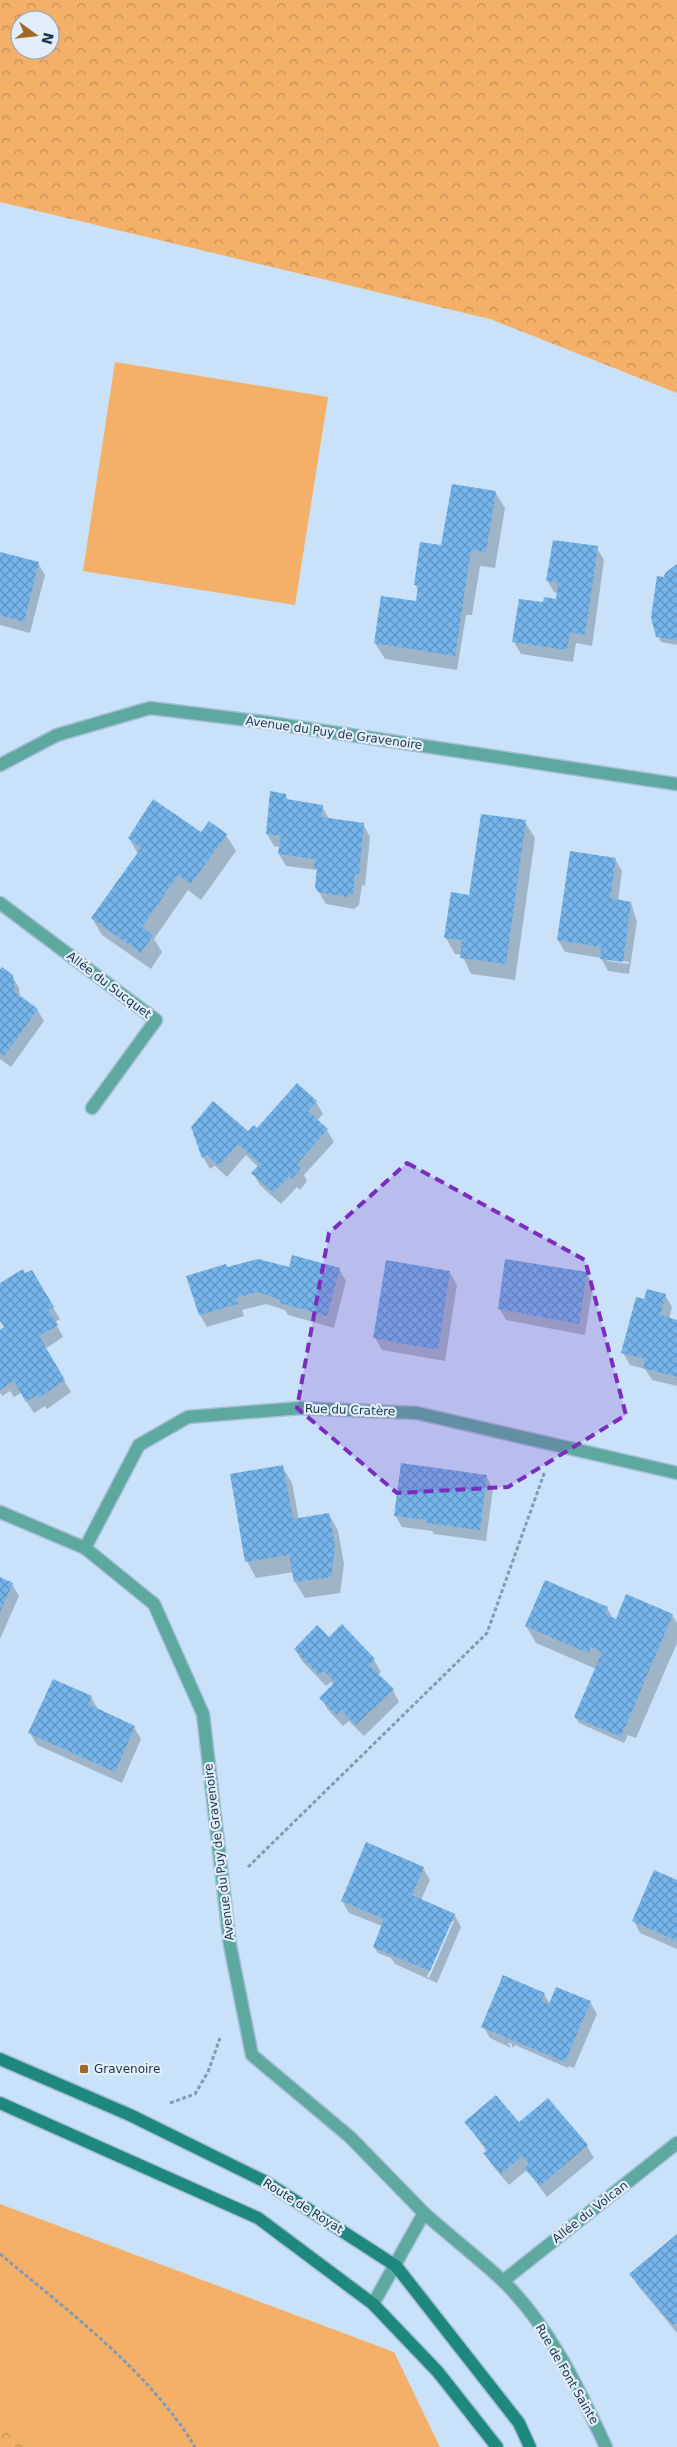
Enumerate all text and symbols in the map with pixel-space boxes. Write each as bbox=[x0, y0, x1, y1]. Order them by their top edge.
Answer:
north arrow bbox=[10, 10, 60, 60]
text: N bbox=[38, 31, 57, 46]
street label: Avenue du Puy de Gravenoire bbox=[245, 714, 423, 752]
street label: Allée du Sucquet bbox=[64, 949, 154, 1021]
street label: Rue du Cratère bbox=[305, 1401, 395, 1419]
street label: Avenue du Puy de Gravenoire bbox=[201, 1763, 237, 1941]
place label: Gravenoire bbox=[94, 2062, 160, 2076]
marker: Gravenoire bbox=[78, 2063, 90, 2075]
street label: Route de Royat bbox=[260, 2176, 346, 2236]
street label: Allée du Volcan bbox=[549, 2178, 631, 2246]
street label: Rue de Font Sainte bbox=[533, 2321, 601, 2427]

